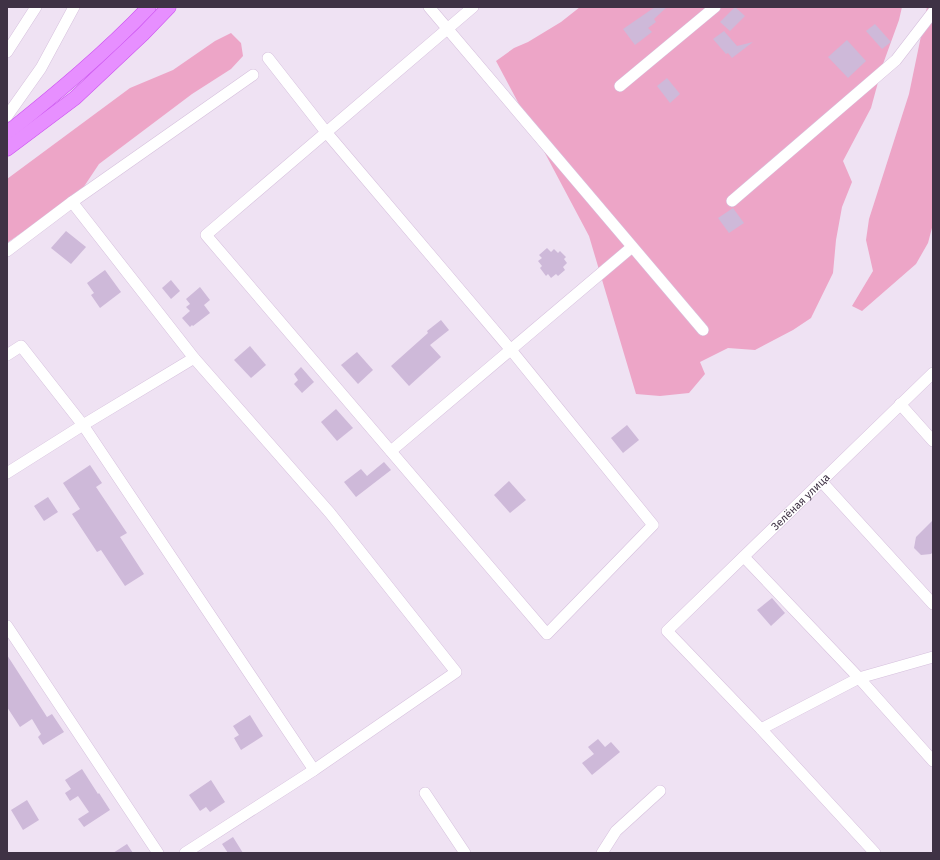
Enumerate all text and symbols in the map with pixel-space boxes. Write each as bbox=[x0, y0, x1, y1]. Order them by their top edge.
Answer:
street label: Зелёная улица bbox=[769, 471, 833, 533]

